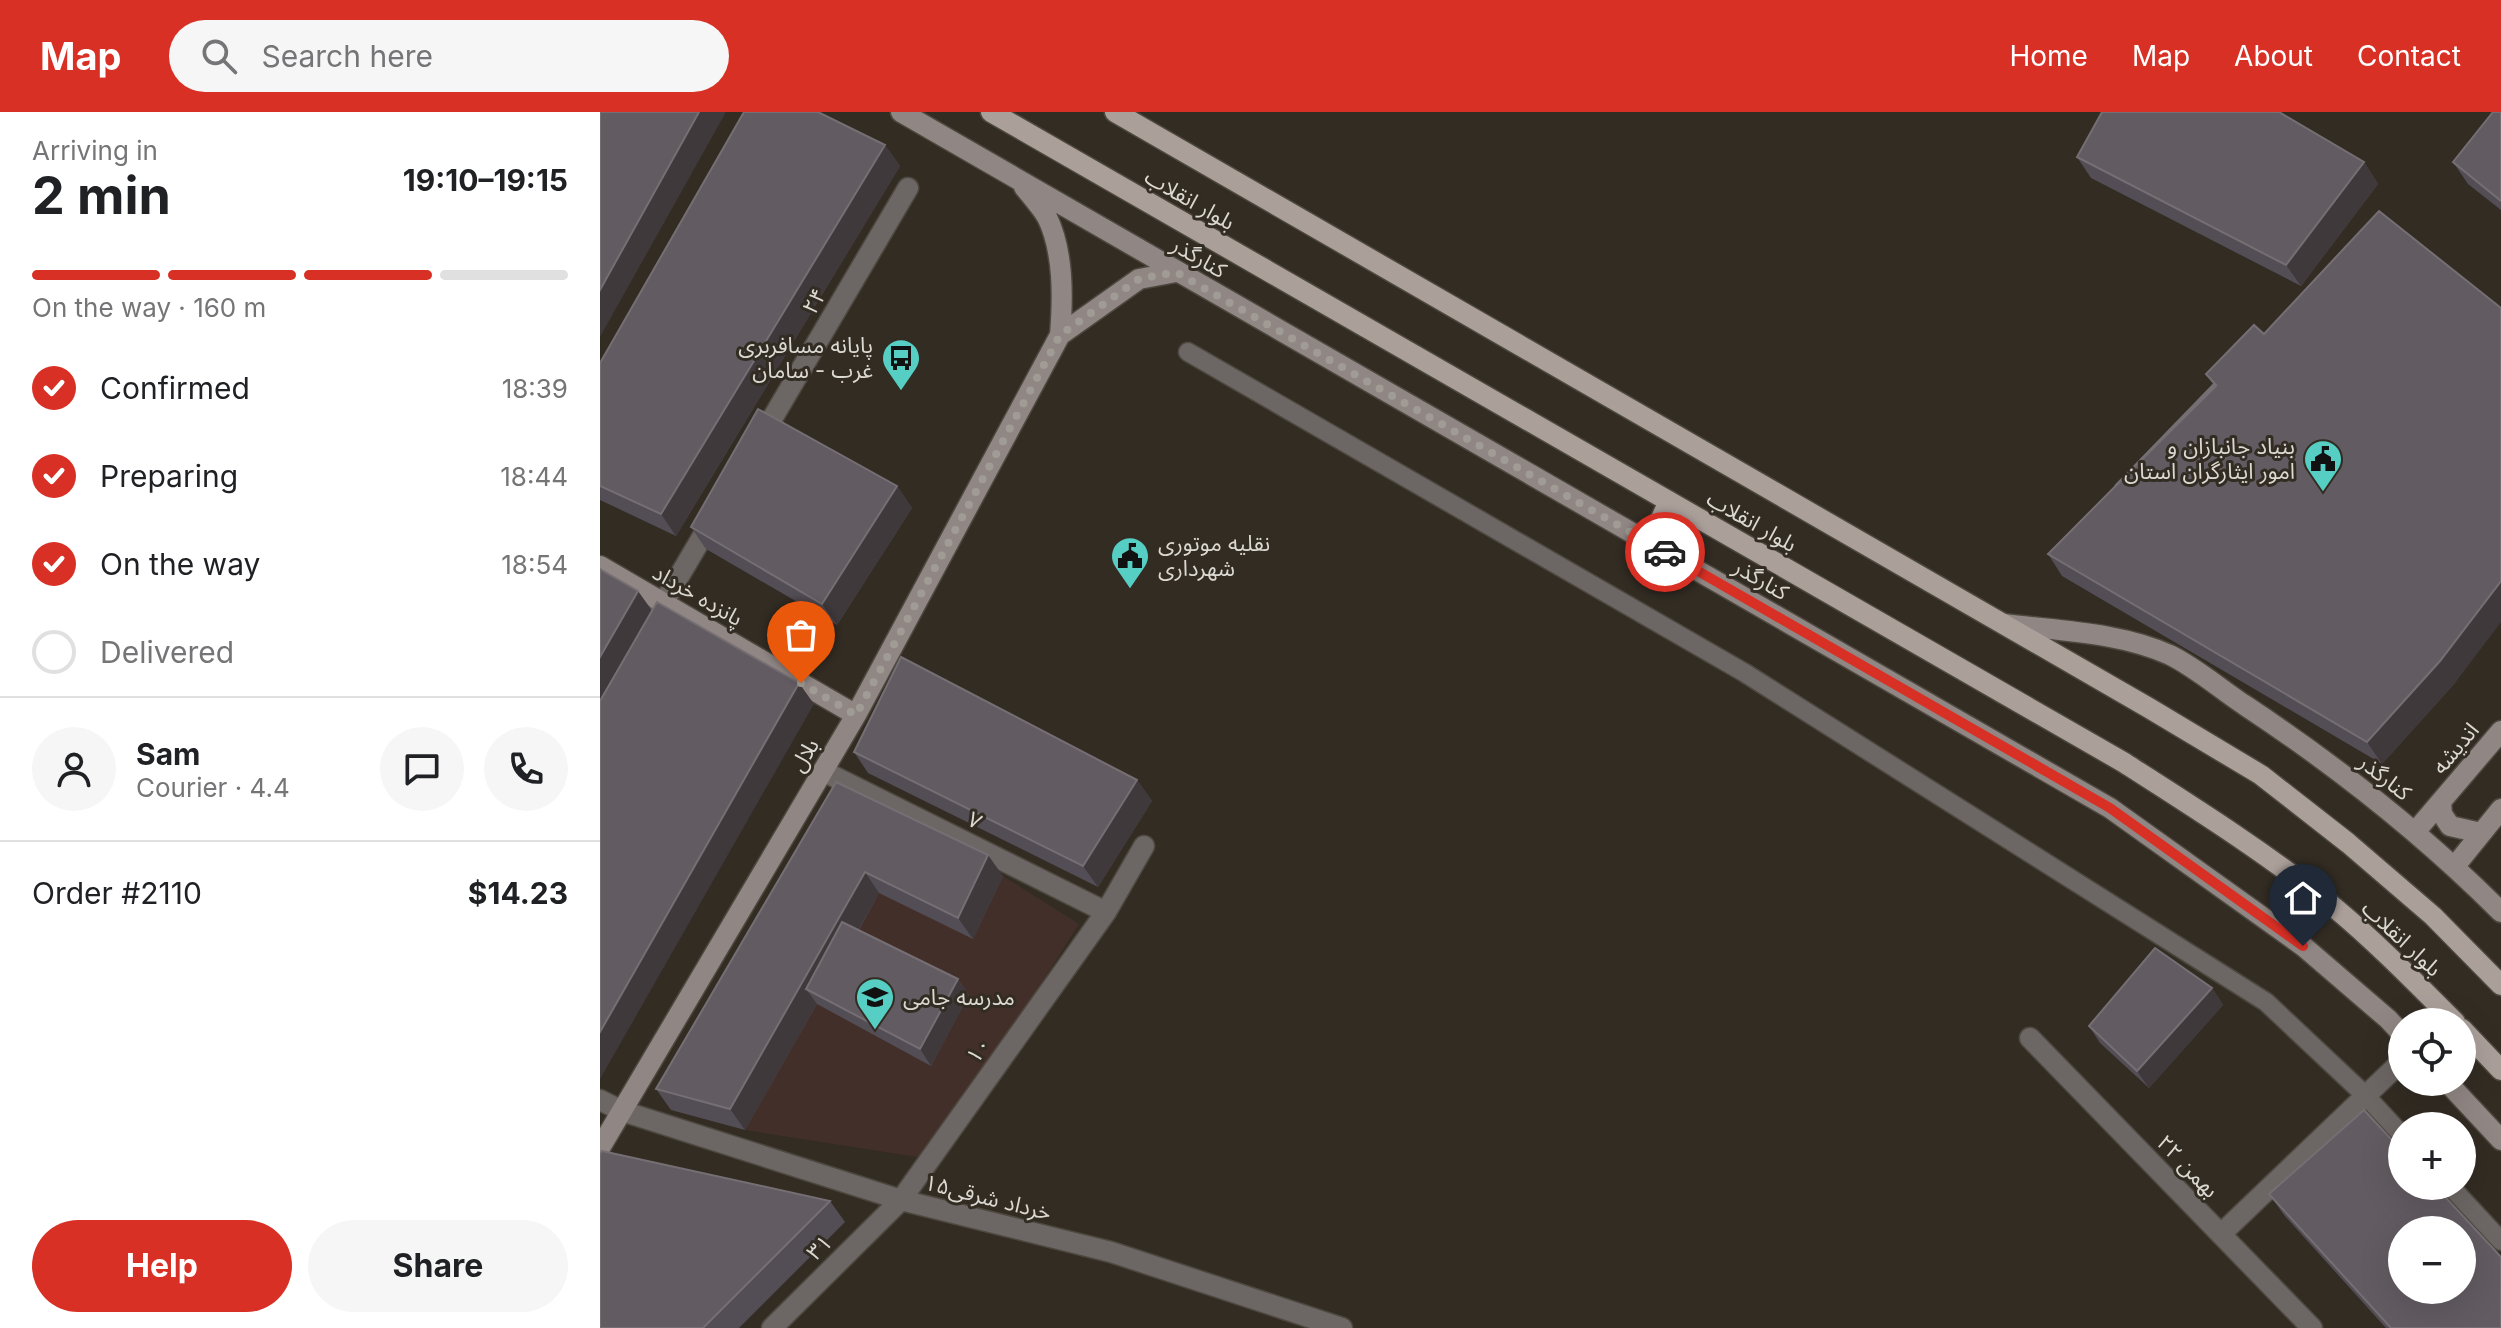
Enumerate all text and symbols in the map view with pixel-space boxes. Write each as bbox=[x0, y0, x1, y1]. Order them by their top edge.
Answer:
search box bbox=[169, 20, 729, 92]
text: Map bbox=[40, 33, 121, 79]
icon: search bbox=[197, 34, 241, 78]
text: Search here bbox=[261, 38, 433, 74]
text: Home bbox=[2009, 39, 2088, 73]
text: Map bbox=[2132, 39, 2190, 73]
text: About bbox=[2234, 39, 2313, 73]
text: Contact bbox=[2357, 39, 2461, 73]
text: Arriving in bbox=[32, 135, 158, 166]
text: 19:10–19:15 bbox=[403, 162, 568, 198]
street label: بلوار انقلاب bbox=[1140, 163, 1240, 236]
text: 2 min bbox=[32, 164, 171, 227]
street label: کنارگذر bbox=[1166, 230, 1232, 284]
street label: ۲۴ bbox=[796, 284, 832, 318]
text: On the way · 160 m bbox=[32, 292, 266, 323]
place label: پایانه مسافربری غرب - سامان bbox=[738, 332, 873, 383]
bus stop icon: پایانه مسافربری غرب - سامان bbox=[880, 337, 922, 392]
icon: check bbox=[32, 366, 76, 410]
text: Confirmed bbox=[100, 370, 250, 406]
text: 18:39 bbox=[502, 373, 568, 404]
place label: بنیاد جانبازان و امور ایثارگران استان bbox=[2124, 433, 2295, 485]
public building icon: بنیاد جانبازان و امور ایثارگران استان bbox=[2302, 438, 2344, 493]
icon: check bbox=[32, 454, 76, 498]
text: Preparing bbox=[100, 458, 238, 494]
text: 18:44 bbox=[500, 461, 568, 492]
street label: بلوار انقلاب bbox=[1702, 485, 1802, 558]
courier bbox=[1625, 512, 1705, 592]
place label: نقلیه موتوری شهرداری bbox=[1158, 530, 1270, 582]
icon: car bbox=[1643, 530, 1687, 574]
public building icon: نقلیه موتوری شهرداری bbox=[1109, 535, 1151, 590]
icon: check bbox=[32, 542, 76, 586]
text: On the way bbox=[100, 546, 260, 582]
text: 18:54 bbox=[501, 549, 568, 580]
street label: کنارگذر bbox=[1728, 552, 1794, 606]
street label: پانزده خرداد bbox=[647, 559, 748, 633]
pin bbox=[767, 601, 835, 683]
icon: bag bbox=[779, 613, 823, 657]
text: Delivered bbox=[100, 634, 234, 670]
street label: اندیشه bbox=[2426, 717, 2484, 779]
button: person bbox=[32, 727, 116, 811]
button: chat bbox=[380, 727, 464, 811]
button: phone bbox=[484, 727, 568, 811]
street label: بلال bbox=[784, 734, 824, 776]
text: Sam bbox=[136, 736, 200, 772]
street label: کنارگذر bbox=[2352, 748, 2417, 807]
text: Courier · 4.4 bbox=[136, 772, 290, 803]
street label: ۷ bbox=[963, 806, 987, 835]
pin bbox=[2269, 864, 2337, 946]
text: Order #2110 bbox=[32, 875, 202, 911]
text: $14.23 bbox=[468, 875, 568, 911]
icon: home bbox=[2281, 876, 2325, 920]
street label: بلوار انقلاب bbox=[2356, 895, 2447, 982]
school or university icon: مدرسه جامی bbox=[854, 976, 896, 1031]
place label: مدرسه جامی bbox=[903, 984, 1015, 1011]
map controls bbox=[2388, 1008, 2476, 1304]
button: locate bbox=[2388, 1008, 2476, 1096]
street label: ۱۰ bbox=[960, 1032, 996, 1068]
button: + bbox=[2388, 1112, 2476, 1200]
street label: ۲۲ بهمن bbox=[2152, 1129, 2224, 1203]
street label: ۱۵خرداد شرقی bbox=[922, 1169, 1054, 1225]
button: − bbox=[2388, 1216, 2476, 1304]
button: Help bbox=[32, 1220, 292, 1312]
button: Share bbox=[308, 1220, 568, 1312]
street label: ۳۱ bbox=[801, 1229, 837, 1265]

